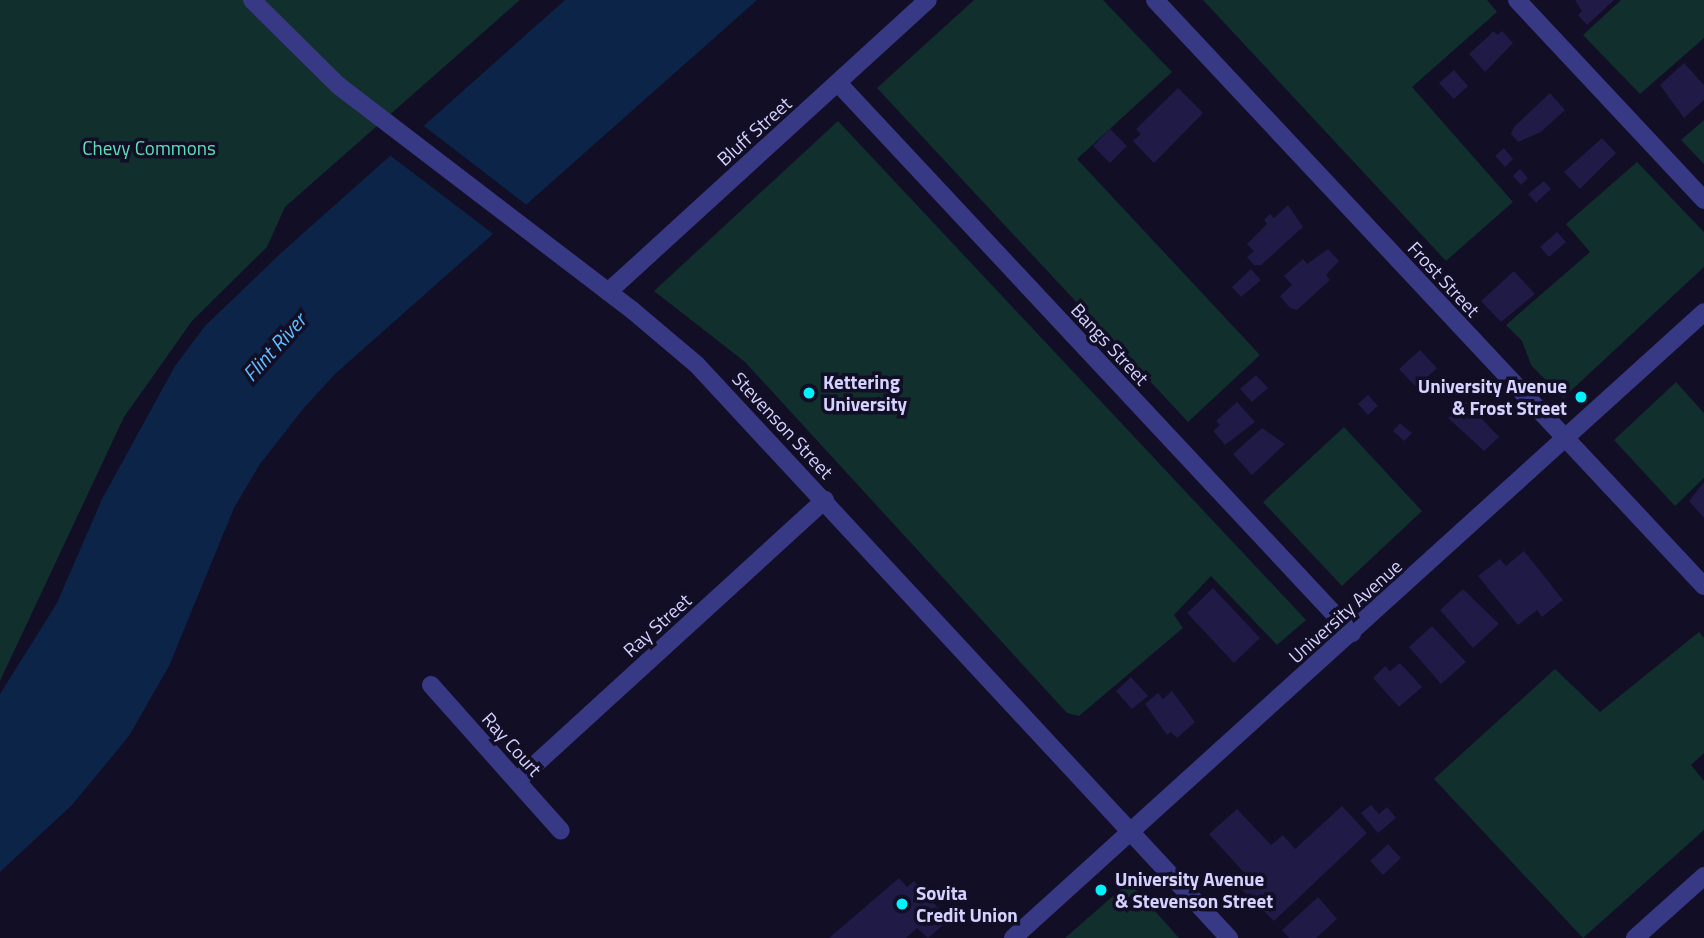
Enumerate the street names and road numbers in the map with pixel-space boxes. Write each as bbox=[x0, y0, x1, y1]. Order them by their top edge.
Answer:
street label: Bluff Street bbox=[712, 92, 796, 170]
street label: Frost Street bbox=[1403, 237, 1485, 321]
street label: Bangs Street bbox=[1066, 298, 1154, 390]
street label: Stevenson Street bbox=[728, 367, 838, 483]
street label: University Avenue bbox=[1284, 554, 1406, 668]
street label: Ray Street bbox=[618, 589, 696, 661]
street label: Ray Court bbox=[477, 707, 547, 781]

